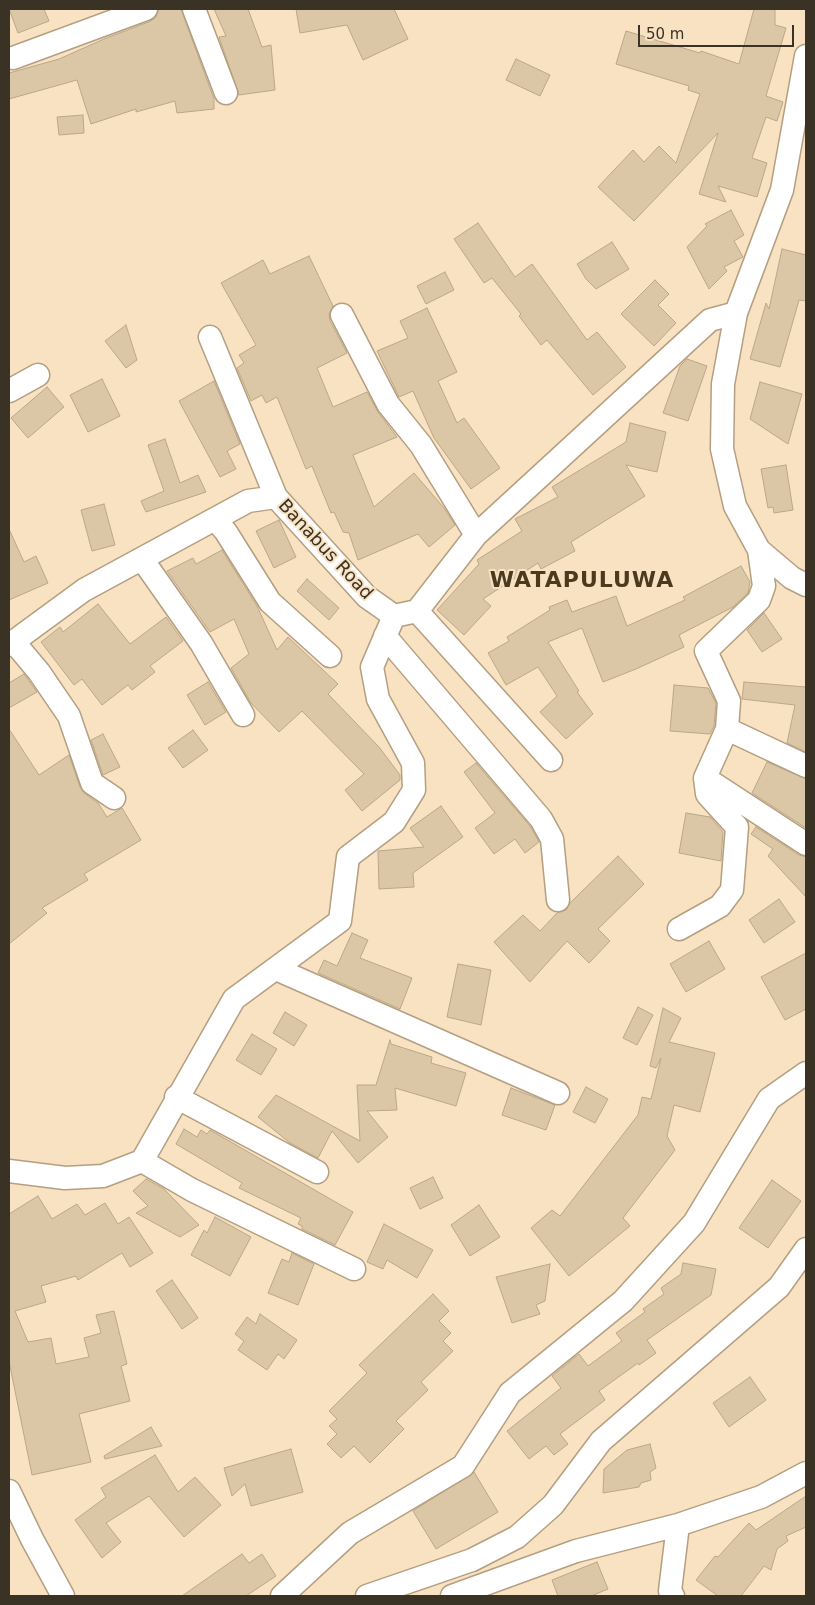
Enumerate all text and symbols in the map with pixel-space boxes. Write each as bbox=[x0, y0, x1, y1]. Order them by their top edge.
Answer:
scale bar bbox=[640, 15, 796, 47]
text: 50 m bbox=[646, 25, 684, 43]
street label: Banabus Road bbox=[273, 495, 377, 605]
district label: WATAPULUWA bbox=[489, 568, 675, 594]

